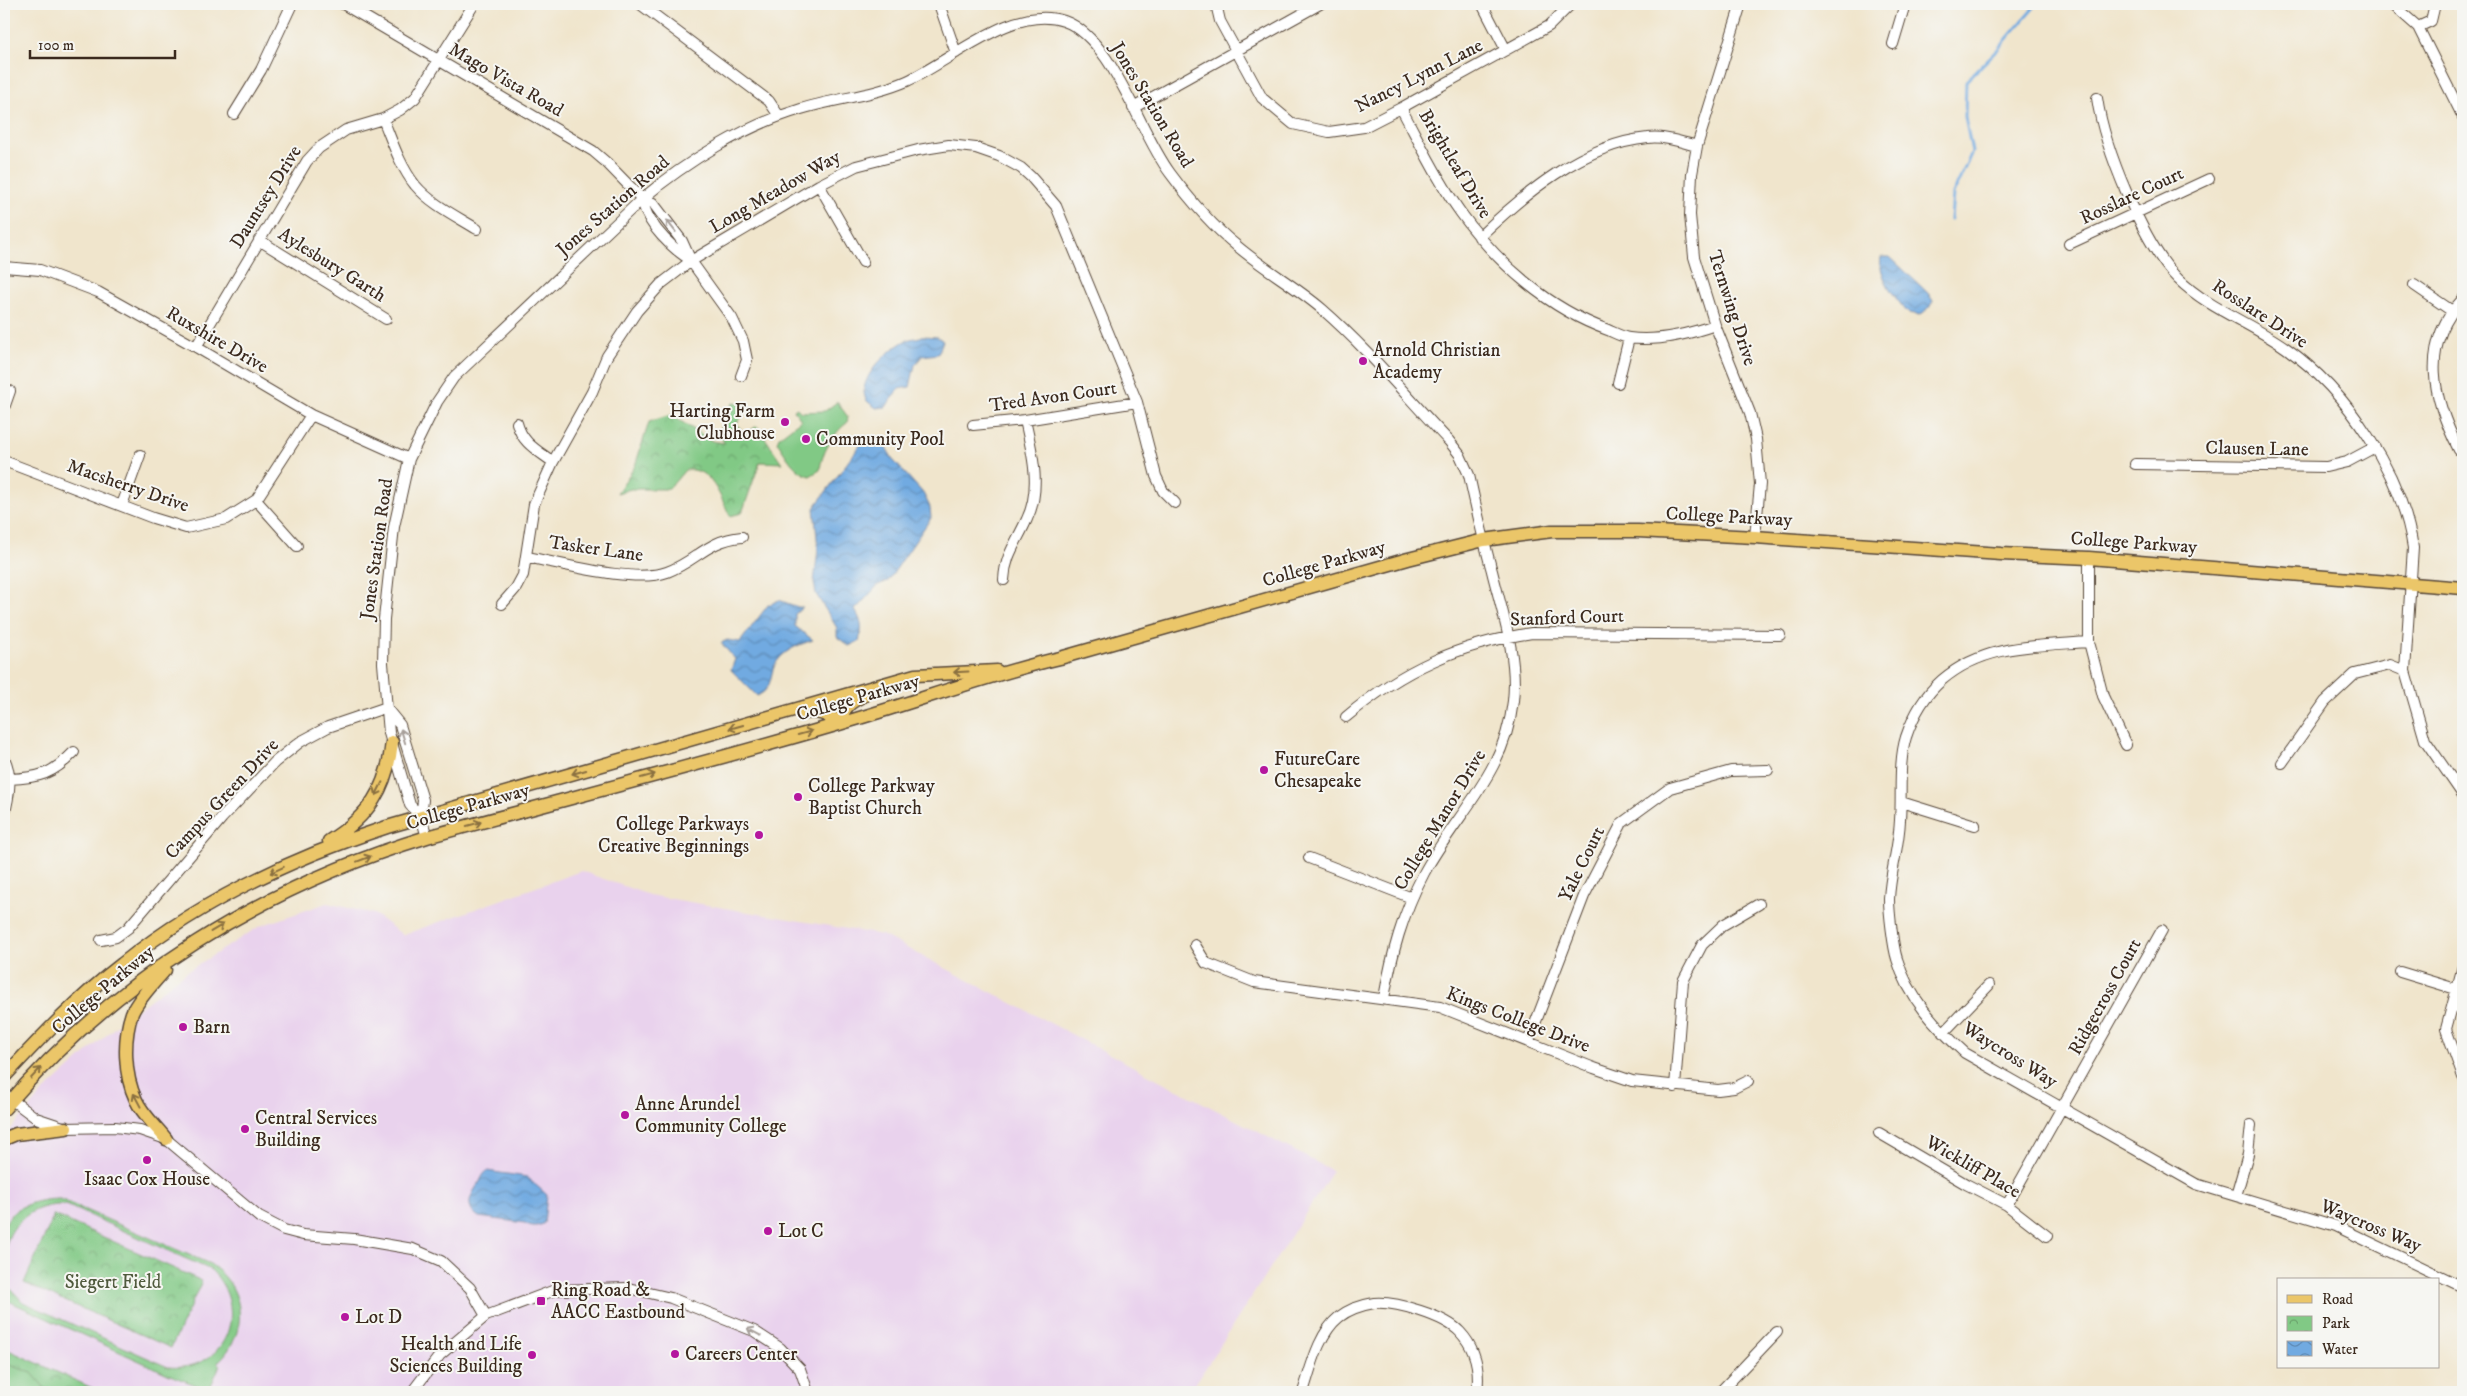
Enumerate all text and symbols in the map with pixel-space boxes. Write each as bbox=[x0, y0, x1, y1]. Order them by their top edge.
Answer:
scale bar bbox=[30, 28, 175, 60]
street label: Nancy Lynn Lane bbox=[1351, 34, 1487, 118]
text: 100 m bbox=[38, 36, 74, 55]
street label: Jones Station Road bbox=[1104, 36, 1199, 172]
street label: Mago Vista Road bbox=[445, 38, 568, 122]
street label: Brightleaf Drive bbox=[1413, 105, 1497, 223]
street label: Dauntsey Drive bbox=[225, 141, 307, 253]
street label: Long Meadow Way bbox=[705, 145, 845, 239]
street label: Jones Station Road bbox=[550, 150, 675, 263]
street label: Rosslare Court bbox=[2077, 162, 2187, 230]
one-way arrow bbox=[665, 220, 676, 233]
street label: Aylesbury Garth bbox=[274, 223, 390, 307]
street label: Ternwing Drive bbox=[1703, 247, 1761, 369]
street label: Rosslare Drive bbox=[2208, 275, 2312, 354]
street label: Ruxshire Drive bbox=[162, 302, 272, 378]
place label: Arnold Christian Academy bbox=[1373, 339, 1500, 384]
marker: Arnold Christian Academy bbox=[1357, 355, 1369, 367]
street label: Tred Avon Court bbox=[988, 377, 1118, 417]
place label: Harting Farm Clubhouse bbox=[669, 400, 775, 445]
marker: Harting Farm Clubhouse bbox=[779, 416, 791, 428]
place label: Community Pool bbox=[816, 428, 945, 451]
marker: Community Pool bbox=[800, 433, 812, 445]
street label: Clausen Lane bbox=[2205, 437, 2309, 461]
street label: Macsherry Drive bbox=[64, 454, 192, 518]
street label: Jones Station Road bbox=[355, 476, 398, 623]
street label: College Parkway bbox=[1665, 502, 1794, 532]
street label: College Parkway bbox=[2070, 527, 2199, 559]
street label: Tasker Lane bbox=[547, 531, 645, 567]
street label: College Parkway bbox=[1260, 535, 1389, 593]
street label: Stanford Court bbox=[1510, 605, 1624, 631]
one-way arrow bbox=[953, 668, 969, 677]
street label: College Parkway bbox=[794, 669, 923, 727]
one-way arrow bbox=[728, 722, 744, 732]
one-way arrow bbox=[796, 728, 812, 738]
one-way arrow bbox=[398, 729, 408, 745]
street label: Campus Green Drive bbox=[160, 734, 284, 864]
street label: College Manor Drive bbox=[1389, 745, 1491, 895]
place label: FutureCare Chesapeake bbox=[1274, 748, 1362, 793]
marker: FutureCare Chesapeake bbox=[1258, 764, 1270, 776]
one-way arrow bbox=[572, 767, 588, 777]
one-way arrow bbox=[640, 771, 656, 781]
place label: College Parkway Baptist Church bbox=[808, 775, 936, 820]
street label: College Parkway bbox=[404, 778, 533, 836]
one-way arrow bbox=[374, 781, 384, 796]
marker: College Parkway Baptist Church bbox=[792, 791, 804, 803]
place label: College Parkways Creative Beginnings bbox=[598, 813, 749, 858]
one-way arrow bbox=[466, 818, 482, 828]
street label: Yale Court bbox=[1554, 823, 1610, 905]
marker: College Parkways Creative Beginnings bbox=[753, 829, 765, 841]
one-way arrow bbox=[356, 854, 371, 863]
one-way arrow bbox=[270, 865, 285, 875]
one-way arrow bbox=[210, 923, 224, 933]
street label: Ridgecross Court bbox=[2064, 935, 2146, 1059]
street label: College Parkway bbox=[47, 940, 160, 1040]
street label: Kings College Drive bbox=[1443, 982, 1593, 1058]
place label: Barn bbox=[193, 1016, 230, 1039]
street label: Waycross Way bbox=[1957, 1016, 2063, 1094]
marker: Barn bbox=[177, 1021, 189, 1033]
one-way arrow bbox=[30, 1067, 42, 1080]
one-way arrow bbox=[132, 1093, 142, 1108]
place label: Anne Arundel Community College bbox=[635, 1093, 787, 1138]
place label: Central Services Building bbox=[255, 1107, 377, 1152]
marker: Anne Arundel Community College bbox=[619, 1109, 631, 1121]
marker: Central Services Building bbox=[239, 1123, 251, 1135]
street label: Wickliff Place bbox=[1921, 1130, 2025, 1204]
marker: Isaac Cox House bbox=[141, 1154, 153, 1166]
place label: Isaac Cox House bbox=[84, 1168, 210, 1191]
street label: Waycross Way bbox=[2316, 1194, 2426, 1258]
place label: Lot C bbox=[778, 1220, 824, 1243]
marker: Lot C bbox=[762, 1225, 774, 1237]
park label: Siegert Field bbox=[65, 1271, 162, 1294]
legend bbox=[2277, 1278, 2440, 1368]
place label: Ring Road & AACC Eastbound bbox=[551, 1279, 686, 1324]
text: Road bbox=[2322, 1290, 2354, 1309]
marker: Ring Road & AACC Eastbound bbox=[535, 1295, 547, 1307]
place label: Lot D bbox=[355, 1306, 402, 1329]
marker: Lot D bbox=[339, 1311, 351, 1323]
text: Park bbox=[2322, 1314, 2351, 1333]
one-way arrow bbox=[747, 1327, 762, 1337]
place label: Health and Life Sciences Building bbox=[389, 1333, 523, 1378]
text: Water bbox=[2321, 1340, 2358, 1359]
place label: Careers Center bbox=[685, 1343, 797, 1366]
marker: Careers Center bbox=[669, 1348, 681, 1360]
marker: Health and Life Sciences Building bbox=[526, 1349, 538, 1361]

